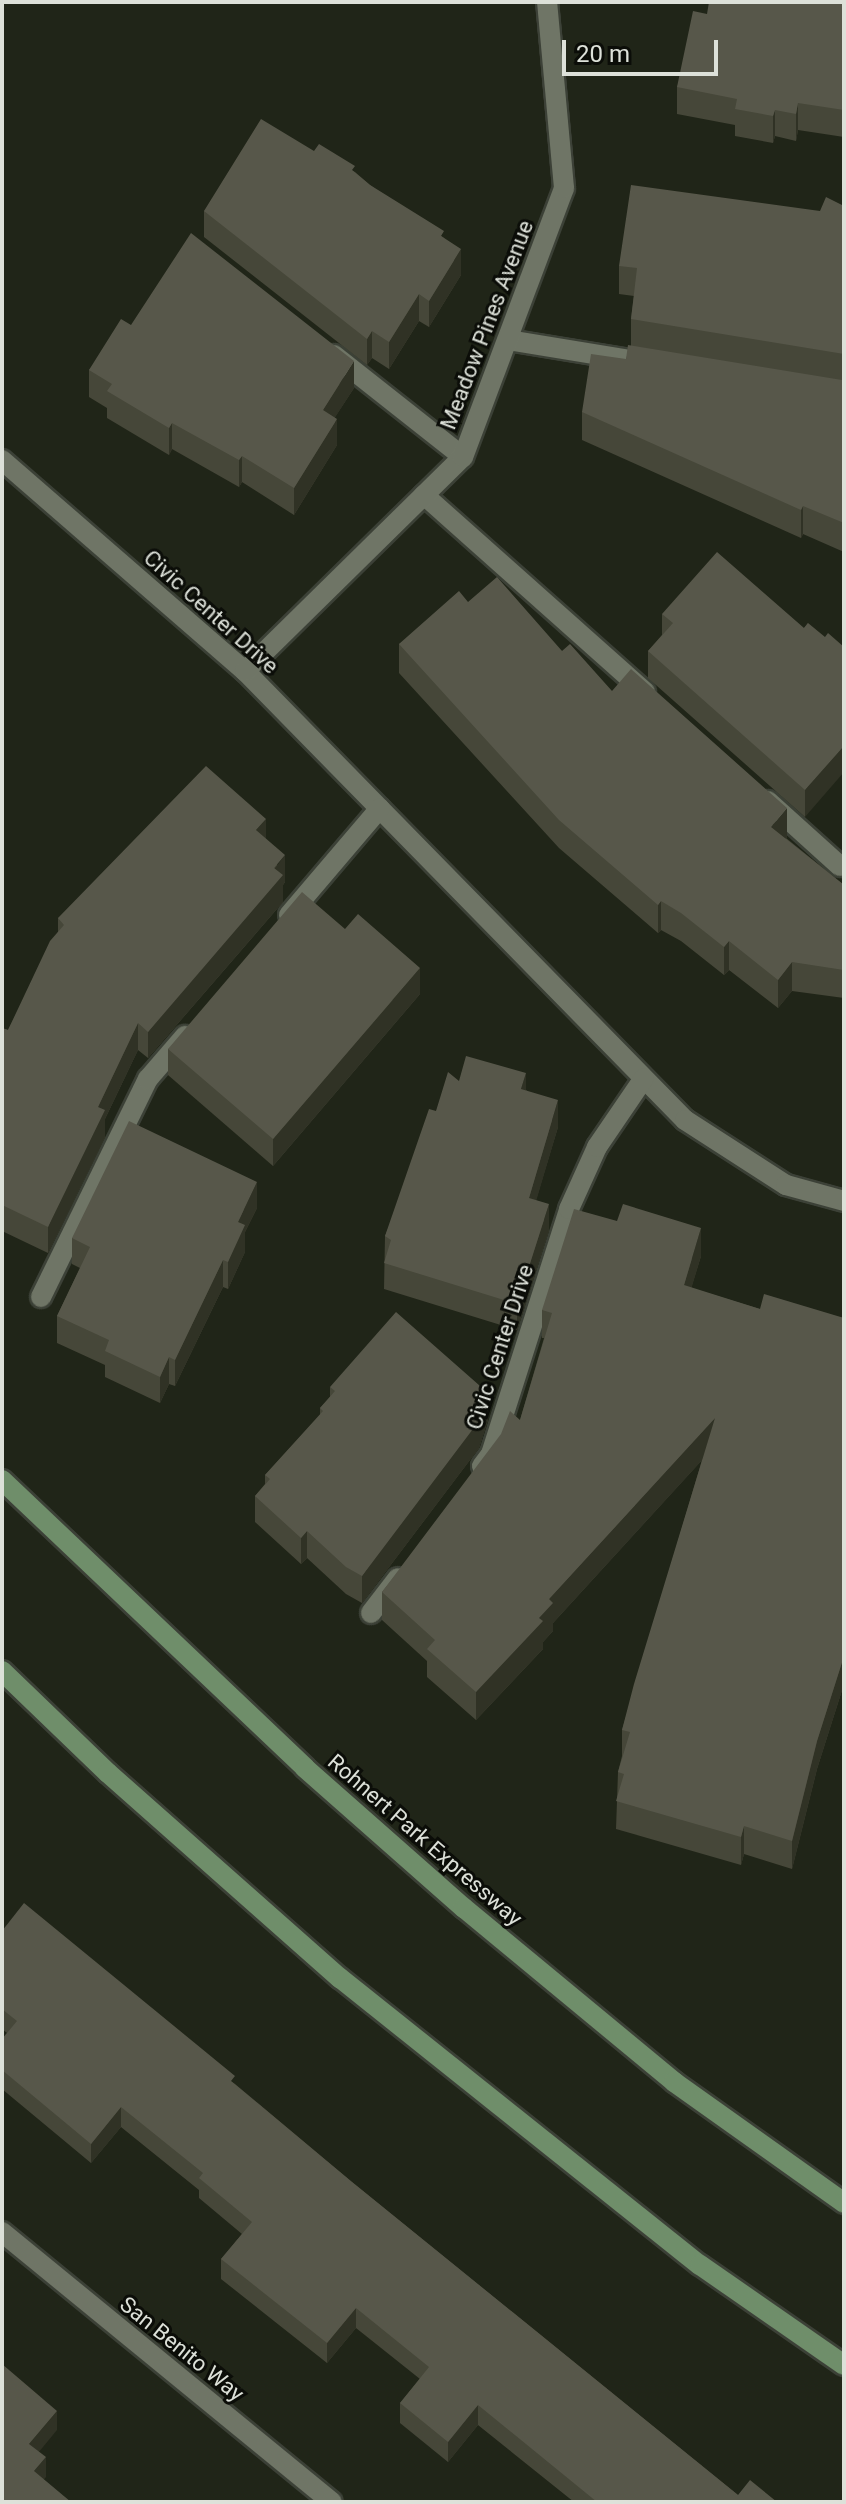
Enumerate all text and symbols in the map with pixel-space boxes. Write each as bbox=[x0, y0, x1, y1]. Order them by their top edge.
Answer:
scale bar bbox=[566, 24, 722, 74]
text: 20 m bbox=[576, 40, 630, 68]
street label: Meadow Pines Avenue bbox=[435, 217, 539, 433]
street label: Civic Center Drive bbox=[138, 545, 284, 679]
street label: Civic Center Drive bbox=[461, 1261, 539, 1433]
street label: Rohnert Park Expressway bbox=[323, 1748, 527, 1932]
street label: San Benito Way bbox=[115, 2291, 249, 2407]

